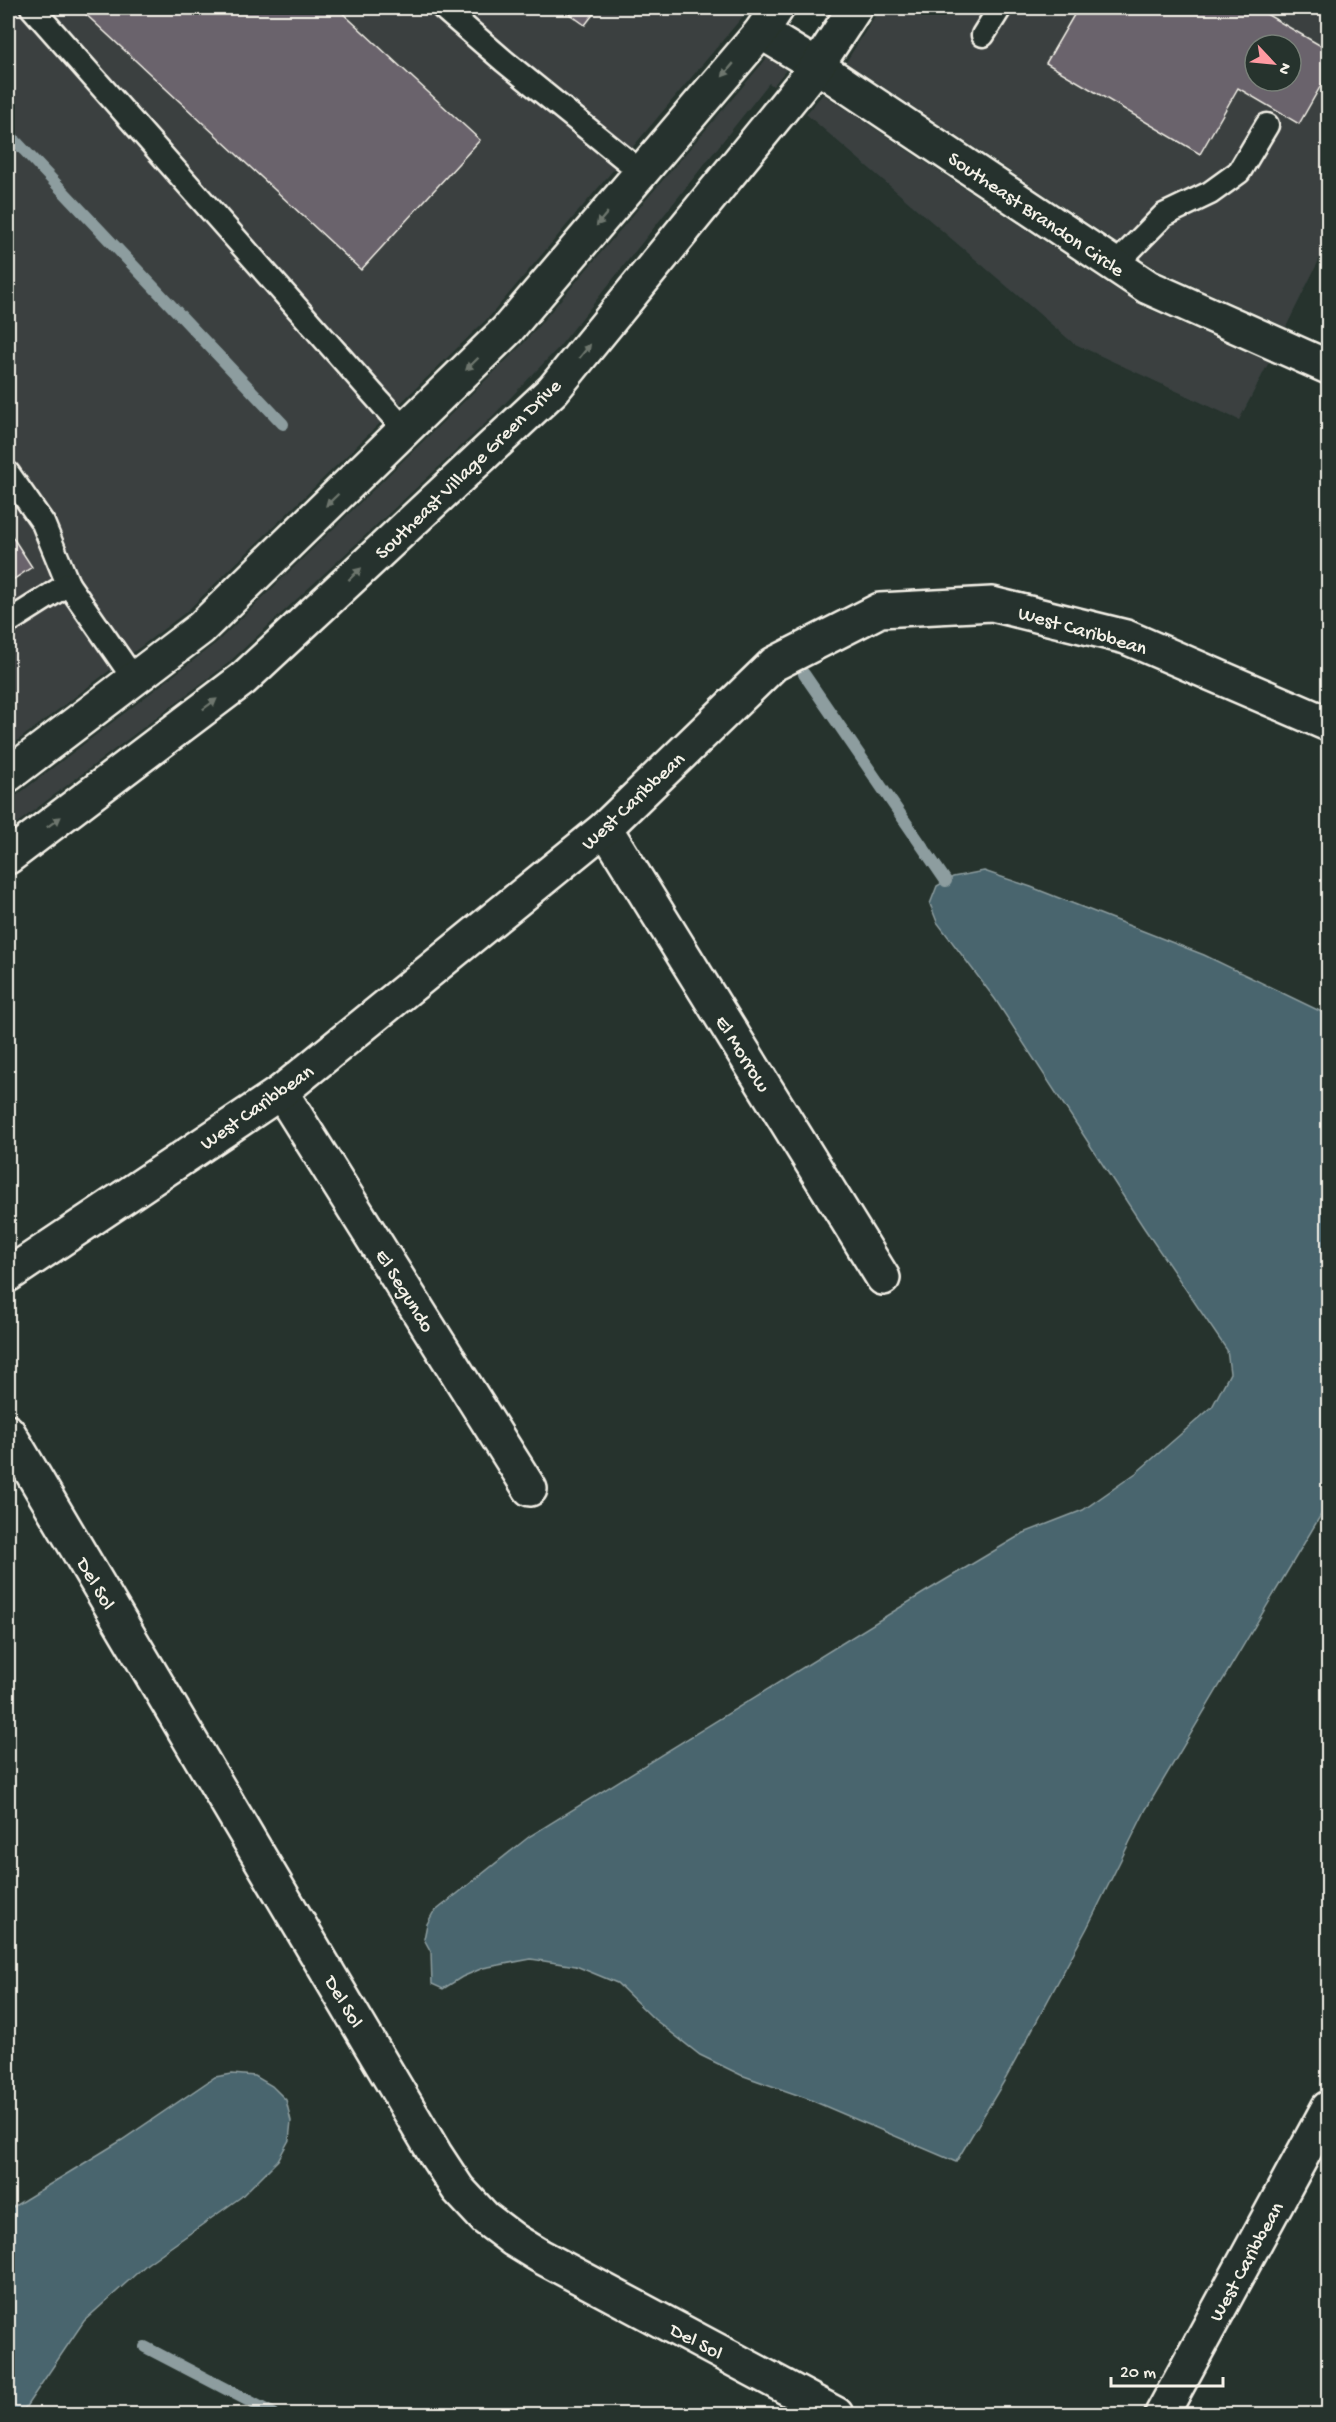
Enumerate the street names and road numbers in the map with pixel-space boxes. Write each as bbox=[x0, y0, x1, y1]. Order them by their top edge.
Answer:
street label: Southeast Brandon Circle bbox=[943, 148, 1128, 284]
street label: Southeast Village Green Drive bbox=[372, 375, 568, 565]
street label: West Caribbean bbox=[1015, 603, 1150, 662]
street label: West Caribbean bbox=[578, 748, 691, 856]
street label: El Morrow bbox=[709, 1012, 774, 1098]
street label: West Caribbean bbox=[197, 1061, 319, 1156]
street label: El Segundo bbox=[368, 1246, 438, 1338]
street label: Del Sol bbox=[69, 1553, 118, 1615]
street label: Del Sol bbox=[317, 1971, 366, 2033]
street label: West Caribbean bbox=[1206, 2199, 1291, 2326]
street label: Del Sol bbox=[663, 2319, 726, 2367]

